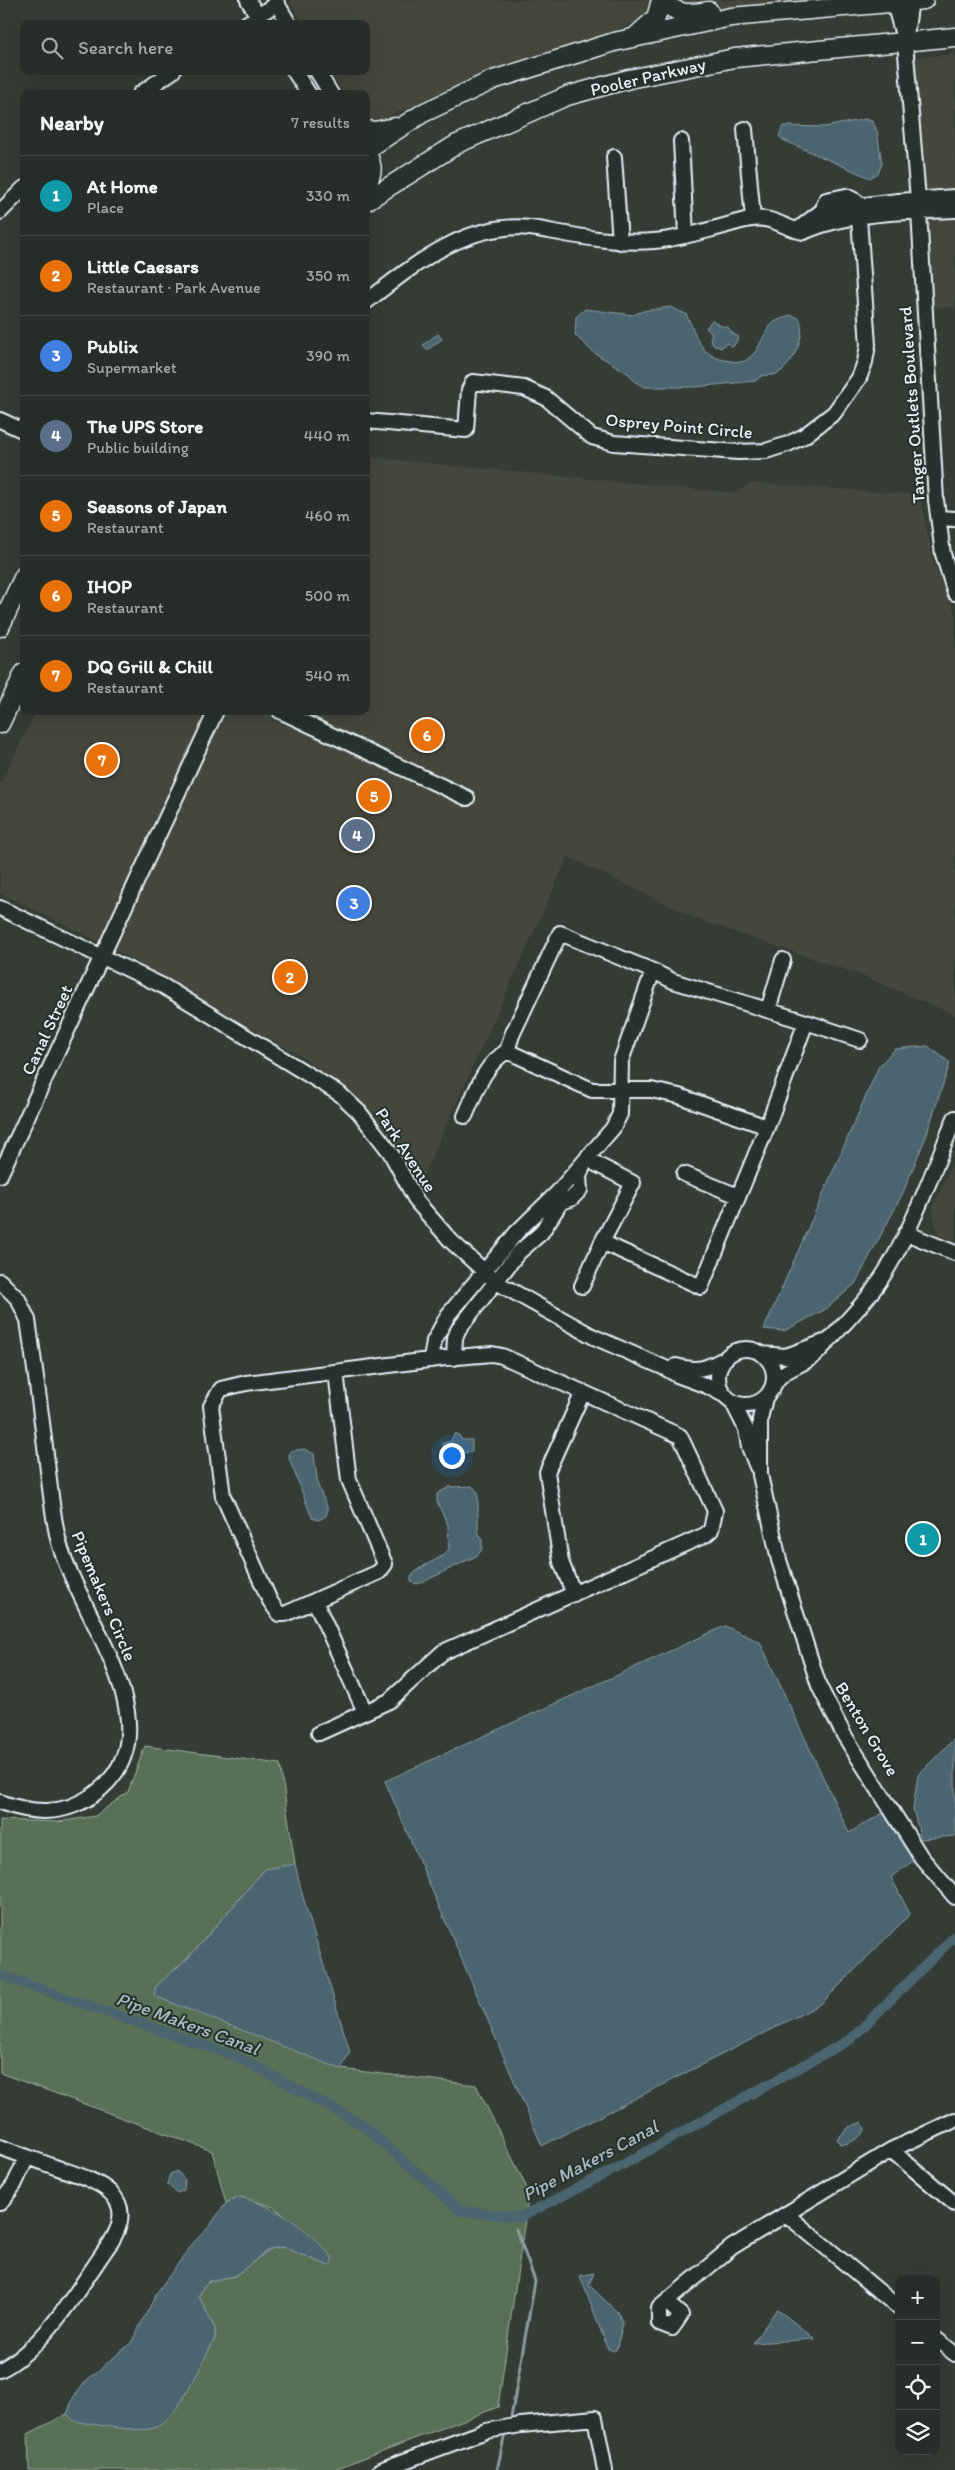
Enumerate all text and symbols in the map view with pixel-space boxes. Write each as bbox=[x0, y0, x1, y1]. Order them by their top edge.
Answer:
search box bbox=[20, 20, 370, 75]
icon: search bbox=[38, 34, 66, 62]
text: Search here bbox=[78, 36, 173, 59]
street label: Pooler Parkway bbox=[588, 53, 708, 101]
text: Nearby bbox=[40, 110, 104, 135]
text: 7 results bbox=[291, 113, 350, 132]
text: At Home bbox=[87, 175, 158, 198]
text: 1 bbox=[52, 186, 60, 205]
text: 330 m bbox=[306, 186, 350, 205]
text: Place bbox=[87, 198, 124, 217]
text: Little Caesars bbox=[87, 255, 199, 278]
text: 2 bbox=[52, 266, 60, 285]
text: 350 m bbox=[306, 266, 350, 285]
text: Restaurant · Park Avenue bbox=[87, 278, 261, 297]
street label: Tanger Outlets Boulevard bbox=[894, 305, 930, 504]
text: Publix bbox=[87, 335, 138, 358]
text: 3 bbox=[52, 346, 60, 365]
text: 390 m bbox=[306, 346, 350, 365]
text: Supermarket bbox=[87, 358, 177, 377]
street label: Osprey Point Circle bbox=[604, 409, 754, 443]
text: The UPS Store bbox=[87, 415, 203, 438]
text: 4 bbox=[51, 426, 61, 445]
text: 440 m bbox=[304, 426, 350, 445]
text: Public building bbox=[87, 438, 189, 457]
text: Seasons of Japan bbox=[87, 495, 227, 518]
text: 5 bbox=[52, 506, 60, 525]
text: 460 m bbox=[305, 506, 350, 525]
text: Restaurant bbox=[87, 518, 164, 537]
text: IHOP bbox=[87, 575, 132, 598]
text: 6 bbox=[52, 586, 60, 605]
text: 500 m bbox=[305, 586, 350, 605]
text: Restaurant bbox=[87, 598, 164, 617]
text: DQ Grill & Chill bbox=[87, 655, 213, 678]
text: 7 bbox=[52, 666, 60, 685]
text: 540 m bbox=[305, 666, 350, 685]
text: Restaurant bbox=[87, 678, 164, 697]
pin: 6 bbox=[411, 716, 443, 754]
pin: 7 bbox=[86, 741, 118, 779]
pin: 5 bbox=[358, 777, 390, 815]
pin: 4 bbox=[341, 816, 373, 854]
pin: 3 bbox=[338, 884, 370, 922]
pin: 2 bbox=[274, 958, 306, 996]
street label: Canal Street bbox=[17, 981, 78, 1079]
street label: Park Avenue bbox=[370, 1103, 442, 1197]
your location bbox=[439, 1443, 465, 1469]
pin: 1 bbox=[907, 1520, 939, 1558]
street label: Pipemakers Circle bbox=[67, 1528, 141, 1664]
street label: Benton Grove bbox=[830, 1678, 904, 1780]
water label: Pipe Makers Canal bbox=[113, 1987, 264, 2061]
water label: Pipe Makers Canal bbox=[519, 2114, 663, 2206]
map controls bbox=[895, 2275, 940, 2455]
button: + bbox=[895, 2275, 940, 2320]
button: − bbox=[895, 2320, 940, 2365]
button: locate bbox=[895, 2365, 940, 2410]
button: layers bbox=[895, 2410, 940, 2455]

